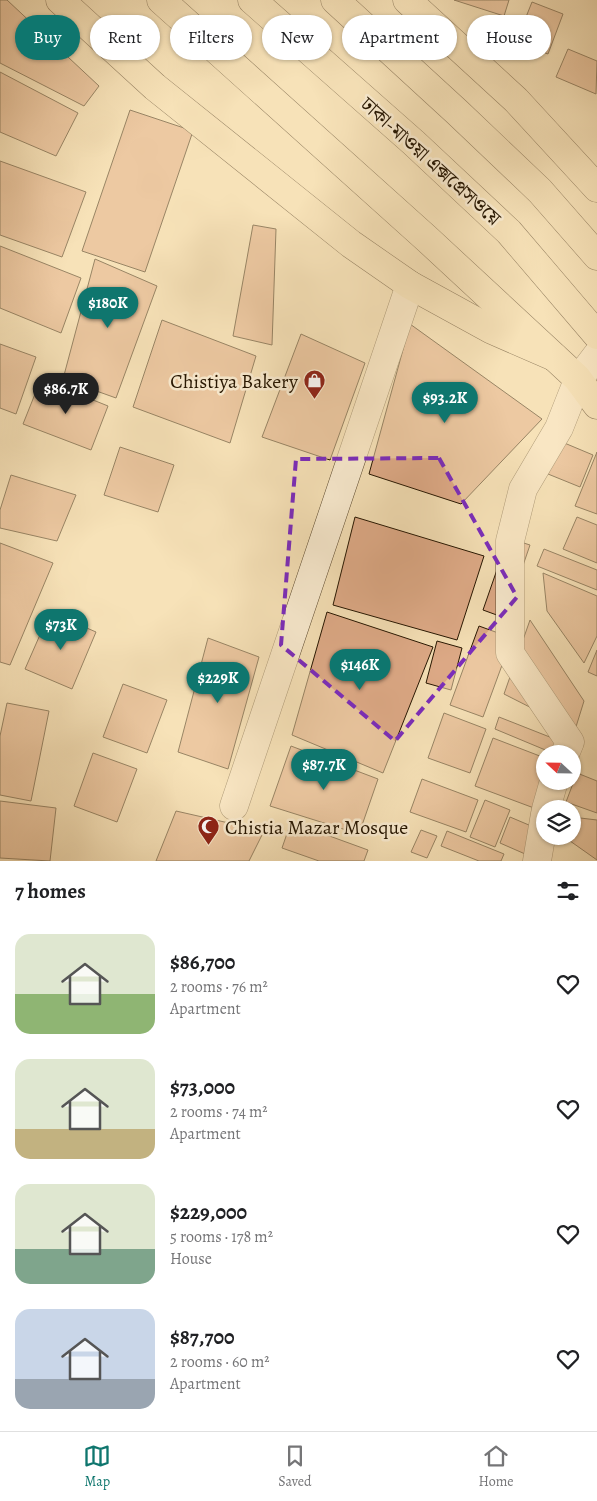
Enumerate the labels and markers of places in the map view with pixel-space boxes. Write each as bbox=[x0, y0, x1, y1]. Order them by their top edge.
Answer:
pin: $180K bbox=[73, 286, 143, 329]
place label: Chistiya Bakery bbox=[170, 368, 299, 395]
shop icon: Chistiya Bakery bbox=[302, 369, 326, 400]
pin: $86.7K bbox=[25, 372, 107, 415]
pin: $93.2K bbox=[404, 382, 486, 424]
pin: $73K bbox=[31, 608, 91, 651]
pin: $146K bbox=[325, 648, 395, 691]
pin: $229K bbox=[183, 662, 253, 704]
pin: $87.7K bbox=[283, 748, 365, 791]
place label: Chistia Mazar Mosque bbox=[225, 814, 408, 841]
mosque icon: Chistia Mazar Mosque bbox=[197, 815, 221, 846]

